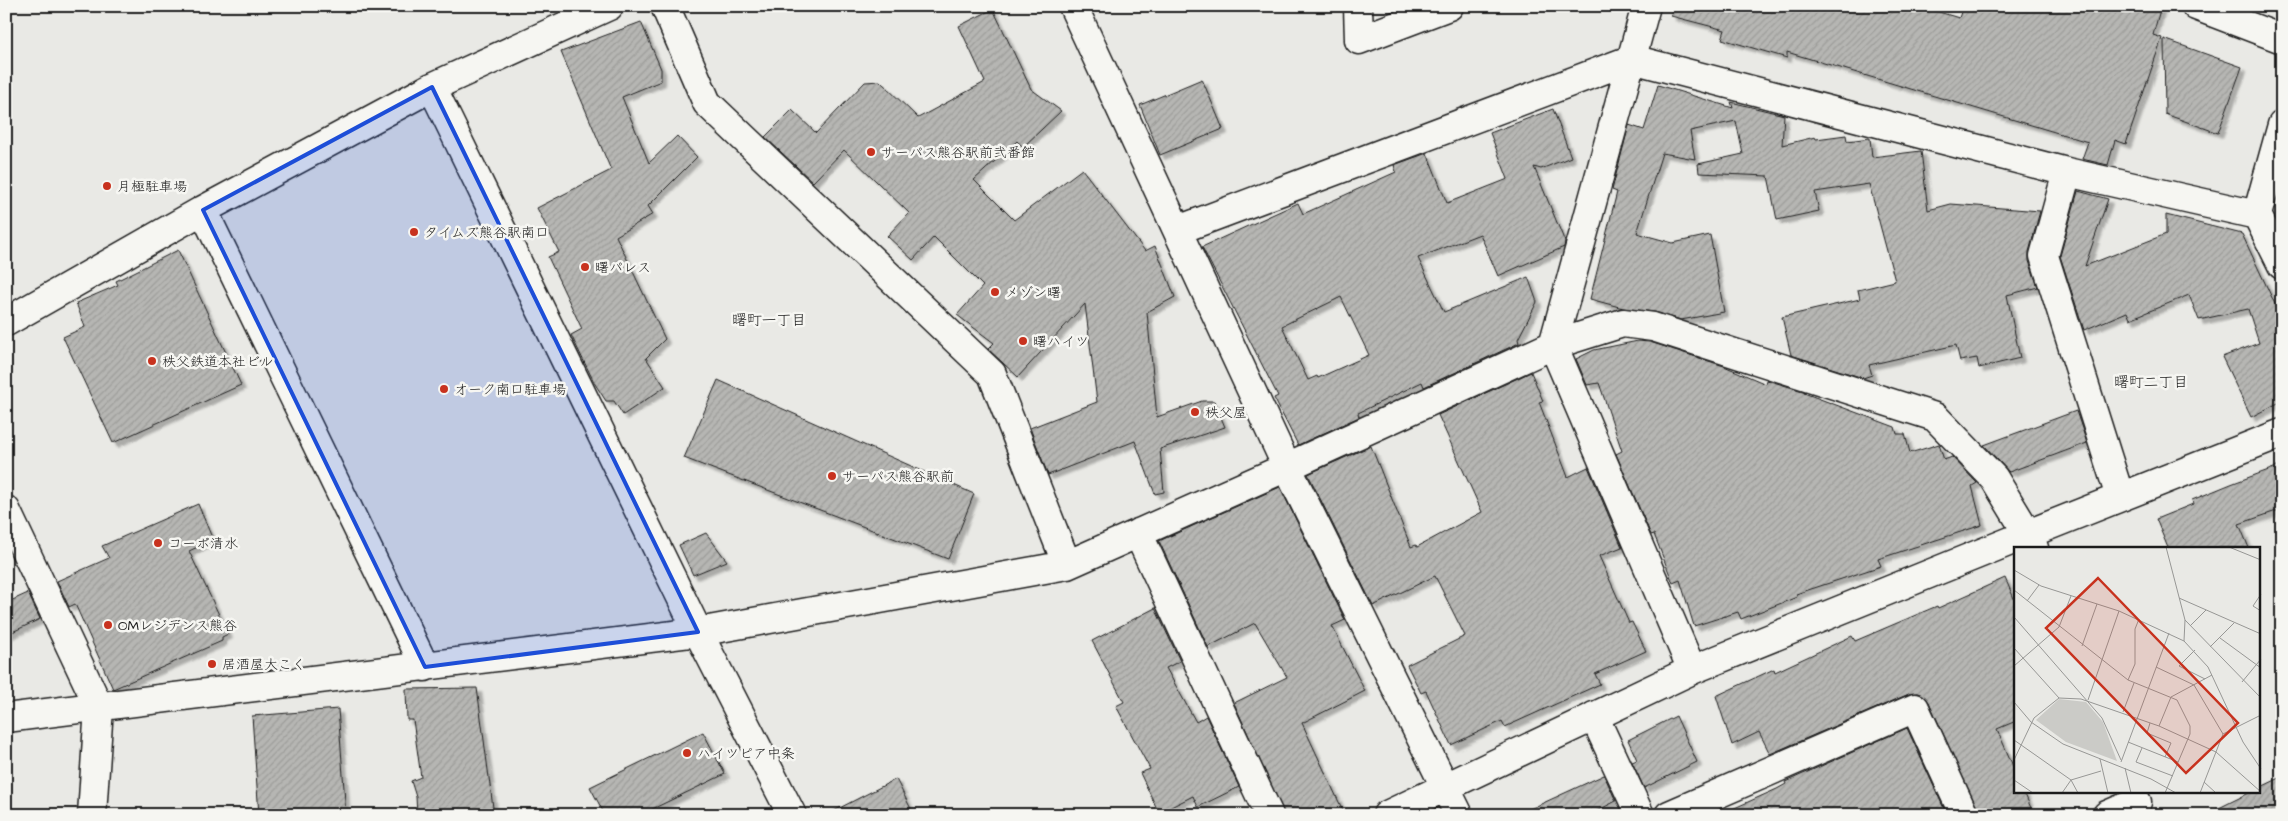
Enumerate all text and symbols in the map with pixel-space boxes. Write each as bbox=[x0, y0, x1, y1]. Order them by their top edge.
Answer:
place label: サーパス熊谷駅前弐番館 bbox=[881, 143, 1035, 163]
marker: サーパス熊谷駅前弐番館 bbox=[865, 146, 877, 158]
place label: 月極駐車場 bbox=[117, 177, 187, 197]
marker: 月極駐車場 bbox=[101, 180, 113, 192]
place label: タイムズ熊谷駅南口 bbox=[424, 223, 549, 243]
marker: タイムズ熊谷駅南口 bbox=[408, 226, 420, 238]
place label: 曙パレス bbox=[595, 258, 651, 278]
marker: 曙パレス bbox=[579, 261, 591, 273]
place label: メゾン曙 bbox=[1005, 283, 1061, 303]
marker: メゾン曙 bbox=[989, 286, 1001, 298]
district label: 曙町一丁目 bbox=[731, 310, 807, 331]
place label: 曙ハイツ bbox=[1033, 332, 1089, 352]
marker: 曙ハイツ bbox=[1017, 335, 1029, 347]
place label: 秩父鉄道本社ビル bbox=[162, 352, 274, 372]
marker: 秩父鉄道本社ビル bbox=[146, 355, 158, 367]
district label: 曙町二丁目 bbox=[2113, 372, 2189, 393]
place label: オーク南口駐車場 bbox=[454, 380, 566, 400]
marker: オーク南口駐車場 bbox=[438, 383, 450, 395]
place label: 秩父屋 bbox=[1205, 403, 1247, 423]
marker: 秩父屋 bbox=[1189, 406, 1201, 418]
place label: サーパス熊谷駅前 bbox=[842, 467, 954, 487]
marker: サーパス熊谷駅前 bbox=[826, 470, 838, 482]
place label: コーポ清水 bbox=[168, 534, 238, 554]
marker: コーポ清水 bbox=[152, 537, 164, 549]
inset map bbox=[2014, 547, 2260, 794]
place label: OMレジデンス熊谷 bbox=[118, 616, 237, 636]
marker: OMレジデンス熊谷 bbox=[102, 619, 114, 631]
place label: 居酒屋大こく bbox=[222, 655, 306, 675]
marker: 居酒屋大こく bbox=[206, 658, 218, 670]
place label: ハイツピア中条 bbox=[697, 744, 795, 764]
marker: ハイツピア中条 bbox=[681, 747, 693, 759]

